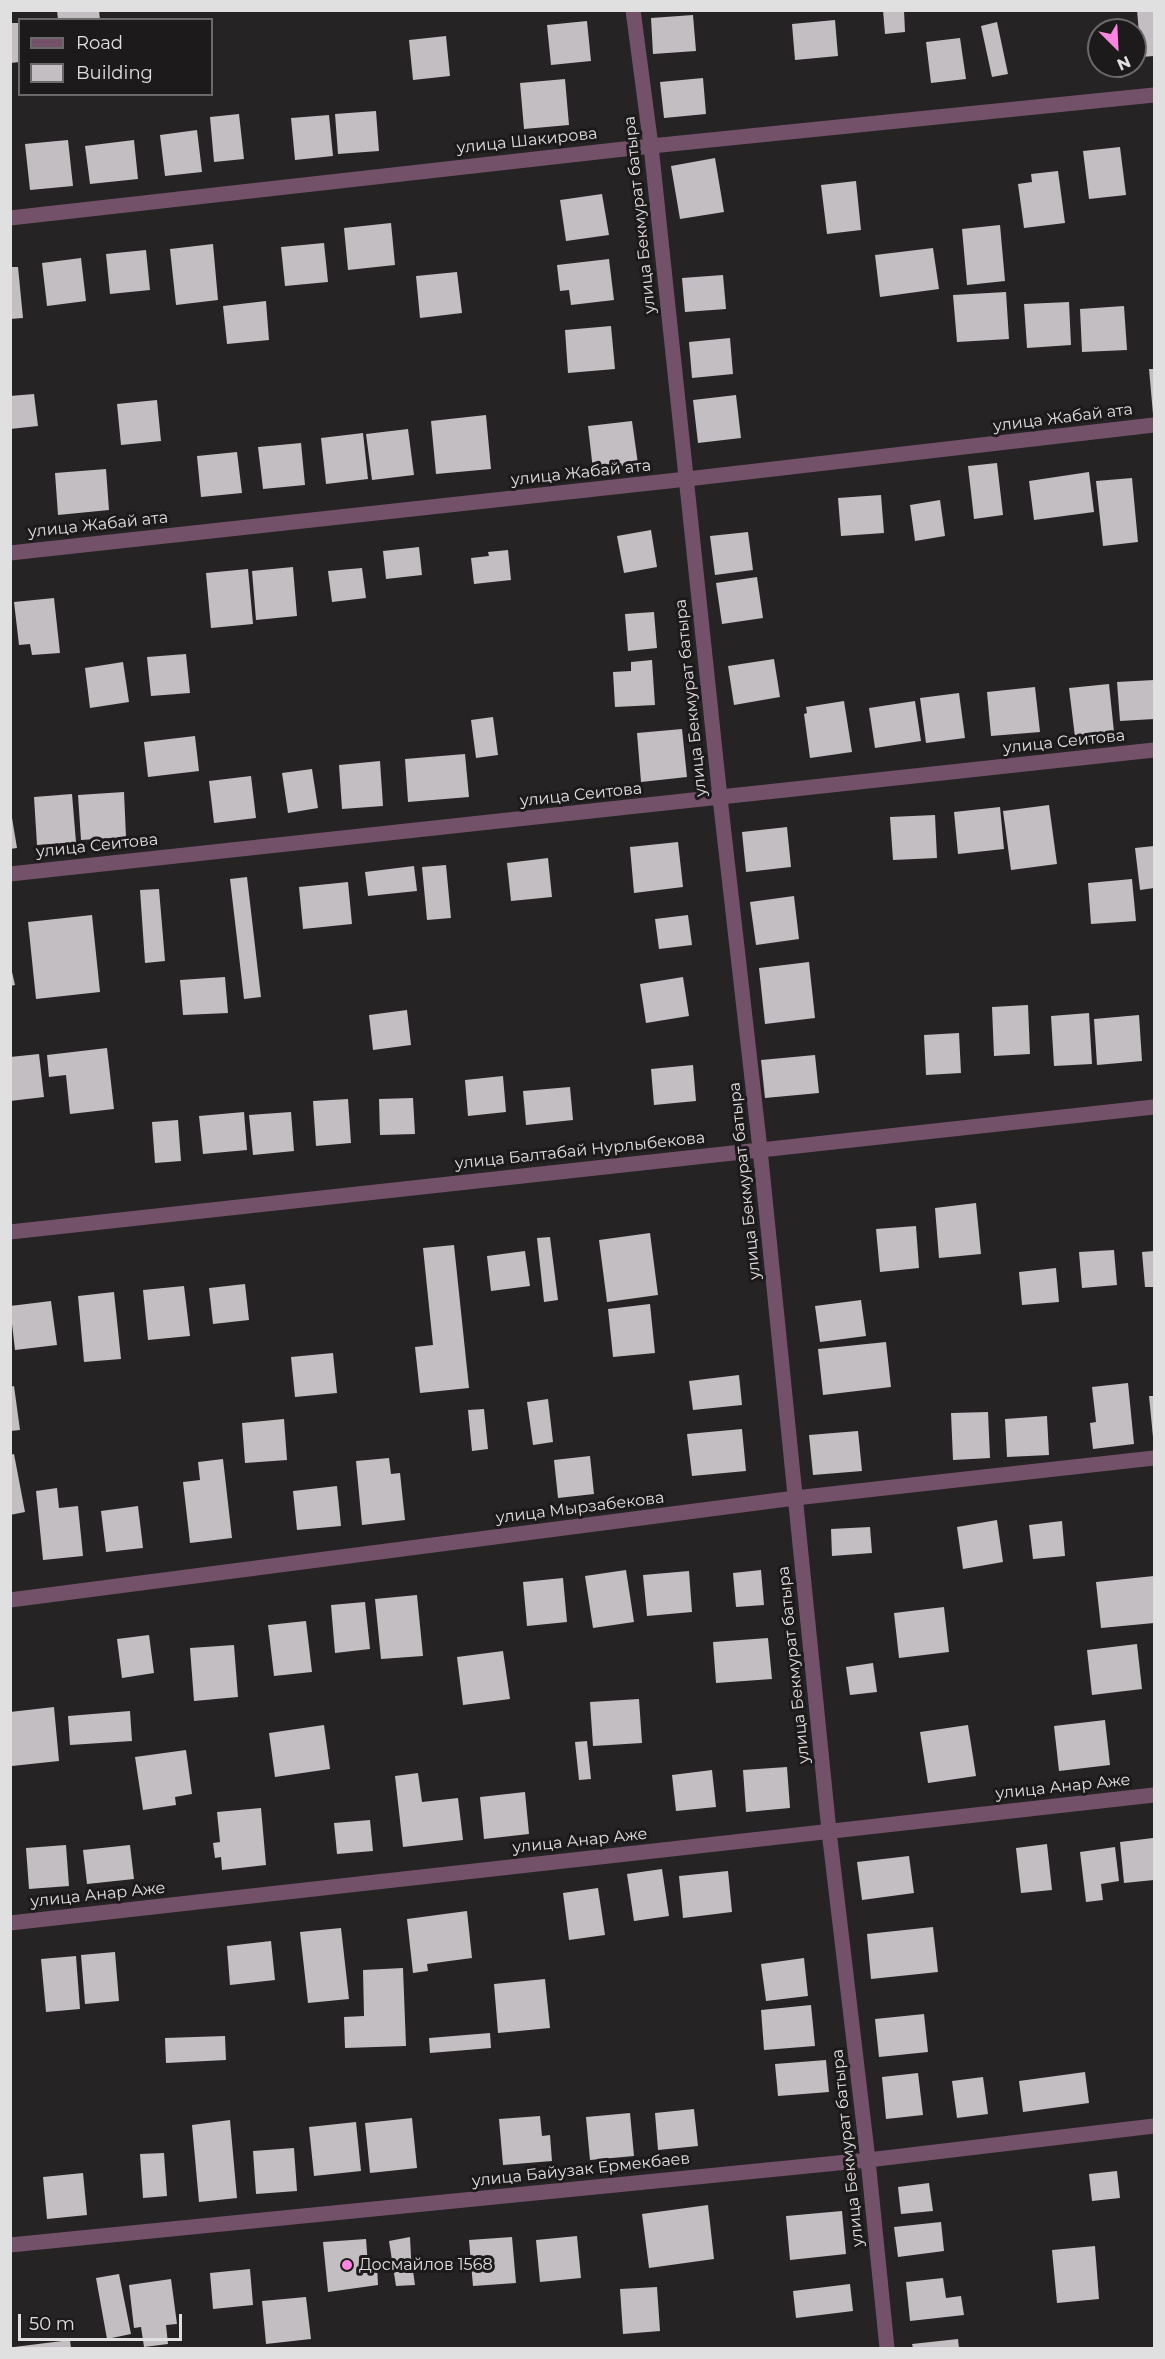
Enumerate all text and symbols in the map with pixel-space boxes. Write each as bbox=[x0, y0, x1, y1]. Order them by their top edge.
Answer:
legend bbox=[18, 18, 213, 96]
north arrow bbox=[1087, 18, 1147, 78]
text: Road bbox=[76, 32, 123, 54]
text: N bbox=[1114, 52, 1133, 74]
text: Building bbox=[76, 62, 153, 84]
street label: улица Бекмурат батыра bbox=[620, 115, 660, 315]
street label: улица Шакирова bbox=[456, 124, 598, 158]
street label: улица Жабай ата bbox=[992, 400, 1134, 436]
street label: улица Жабай ата bbox=[510, 456, 652, 490]
street label: улица Жабай ата bbox=[27, 508, 169, 542]
street label: улица Бекмурат батыра bbox=[671, 598, 711, 798]
street label: улица Сеитова bbox=[1002, 726, 1126, 758]
street label: улица Сеитова bbox=[519, 779, 643, 811]
street label: улица Сеитова bbox=[35, 830, 159, 862]
street label: улица Бекмурат батыра bbox=[725, 1081, 765, 1281]
street label: улица Балтабай Нурлыбекова bbox=[454, 1128, 706, 1174]
street label: улица Мырзабекова bbox=[495, 1488, 665, 1528]
street label: улица Бекмурат батыра bbox=[774, 1565, 814, 1765]
street label: улица Анар Аже bbox=[995, 1770, 1131, 1804]
street label: улица Анар Аже bbox=[512, 1824, 648, 1858]
street label: улица Анар Аже bbox=[30, 1878, 166, 1912]
street label: улица Бекмурат батыра bbox=[828, 2048, 868, 2248]
street label: улица Байузак Ермекбаев bbox=[471, 2149, 691, 2191]
place label: Досмайлов 1568 bbox=[359, 2255, 493, 2275]
marker: Досмайлов 1568 bbox=[340, 2258, 354, 2272]
scale bar bbox=[21, 2302, 184, 2340]
text: 50 m bbox=[29, 2313, 75, 2335]

